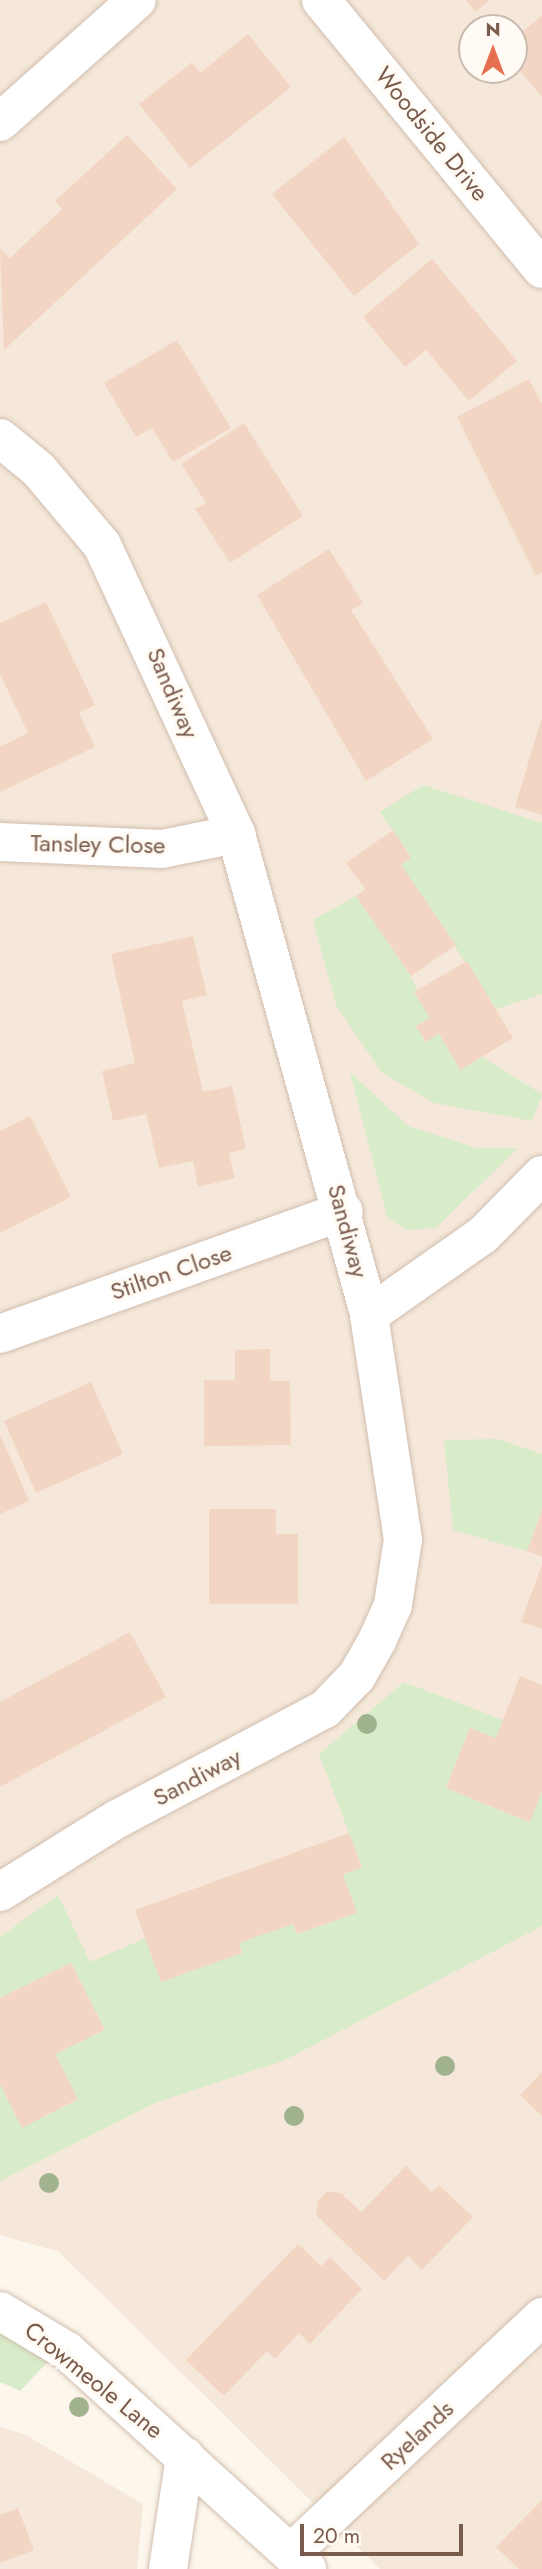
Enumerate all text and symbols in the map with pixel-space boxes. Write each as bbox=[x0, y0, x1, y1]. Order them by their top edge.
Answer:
north arrow bbox=[458, 14, 528, 84]
text: N bbox=[485, 16, 501, 43]
street label: Woodside Drive bbox=[369, 61, 495, 207]
street label: Sandiway bbox=[141, 643, 205, 743]
street label: Tansley Close bbox=[30, 828, 166, 860]
street label: Sandiway bbox=[322, 1181, 374, 1281]
street label: Stilton Close bbox=[107, 1238, 235, 1306]
street label: Sandiway bbox=[148, 1742, 246, 1812]
street label: Crowmeole Lane bbox=[19, 2315, 169, 2445]
street label: Ryelands bbox=[375, 2394, 459, 2476]
scale bar bbox=[304, 2510, 467, 2554]
text: 20 m bbox=[313, 2521, 360, 2551]

